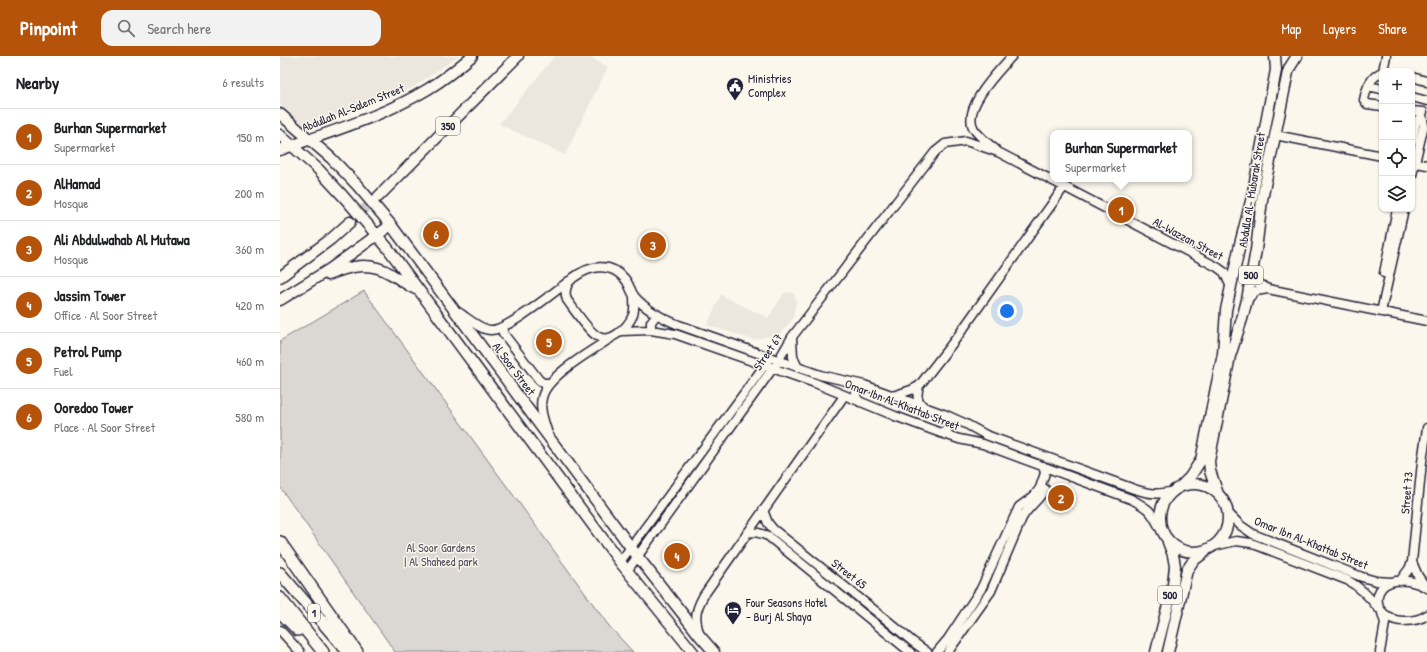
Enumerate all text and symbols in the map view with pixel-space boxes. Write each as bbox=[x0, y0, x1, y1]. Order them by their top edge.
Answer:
search box bbox=[101, 10, 381, 46]
text: Pinpoint bbox=[20, 15, 77, 41]
icon: search bbox=[115, 17, 137, 39]
text: Search here bbox=[147, 18, 211, 39]
text: Map bbox=[1281, 19, 1301, 38]
text: Layers bbox=[1323, 19, 1356, 38]
text: Share bbox=[1378, 19, 1407, 38]
map controls bbox=[1379, 68, 1415, 212]
button: + bbox=[1379, 68, 1415, 104]
place label: Ministries Complex bbox=[748, 70, 792, 101]
text: Nearby bbox=[16, 71, 59, 94]
text: 6 results bbox=[223, 73, 264, 91]
public building icon: Ministries Complex bbox=[725, 76, 745, 101]
street label: Abdullah Al-Salem Street bbox=[299, 79, 407, 136]
button: − bbox=[1379, 104, 1415, 140]
text: Burhan Supermarket bbox=[54, 117, 166, 138]
road number: 350 bbox=[436, 117, 460, 135]
text: 1 bbox=[27, 128, 31, 146]
text: 150 m bbox=[236, 128, 264, 146]
popup bbox=[1050, 130, 1192, 182]
street label: Abdulla Al- Mubarak Street bbox=[1234, 130, 1269, 249]
text: Burhan Supermarket bbox=[1065, 137, 1177, 158]
text: Supermarket bbox=[54, 138, 115, 156]
button: locate bbox=[1379, 140, 1415, 176]
text: Supermarket bbox=[1065, 158, 1126, 176]
text: AlHamad bbox=[54, 173, 100, 194]
button: layers bbox=[1379, 176, 1415, 212]
text: 2 bbox=[26, 184, 32, 202]
text: 200 m bbox=[234, 184, 264, 202]
text: Mosque bbox=[54, 194, 88, 212]
pin: 1 bbox=[1108, 195, 1134, 225]
street label: Al-Wazzan Street bbox=[1150, 213, 1227, 265]
pin: 6 bbox=[423, 219, 449, 249]
text: Ali Abdulwahab Al Mutawa bbox=[54, 229, 190, 250]
pin: 3 bbox=[640, 230, 666, 260]
text: 3 bbox=[26, 240, 32, 258]
text: 360 m bbox=[235, 240, 264, 258]
text: Mosque bbox=[54, 250, 88, 268]
road number: 500 bbox=[1239, 266, 1263, 284]
text: Jassim Tower bbox=[54, 285, 126, 306]
text: 4 bbox=[27, 296, 31, 314]
text: 420 m bbox=[235, 296, 264, 314]
your location bbox=[997, 301, 1017, 321]
text: Office · Al Soor Street bbox=[54, 306, 157, 324]
pin: 5 bbox=[536, 327, 562, 357]
street label: Street 67 bbox=[749, 330, 786, 374]
street label: Al Soor Street bbox=[489, 339, 540, 399]
text: Petrol Pump bbox=[54, 341, 121, 362]
text: 5 bbox=[26, 352, 32, 370]
text: 460 m bbox=[236, 352, 264, 370]
text: Fuel bbox=[54, 362, 73, 380]
street label: Omar Ibn Al-Khattab Street bbox=[842, 375, 963, 435]
text: Ooredoo Tower bbox=[54, 397, 133, 418]
text: 6 bbox=[26, 408, 32, 426]
text: 580 m bbox=[235, 408, 264, 426]
text: Place · Al Soor Street bbox=[54, 418, 155, 436]
street label: Street 73 bbox=[1396, 471, 1417, 515]
pin: 2 bbox=[1048, 483, 1074, 513]
street label: Omar Ibn Al-Khattab Street bbox=[1252, 512, 1371, 573]
park label: Al Soor Gardens | Al Shaheed park bbox=[404, 539, 478, 570]
pin: 4 bbox=[664, 541, 690, 571]
street label: Street 65 bbox=[828, 554, 871, 593]
road number: 500 bbox=[1158, 586, 1182, 604]
place label: Four Seasons Hotel - Burj Al Shaya bbox=[745, 594, 828, 625]
hotel icon: Four Seasons Hotel - Burj Al Shaya bbox=[723, 600, 743, 625]
road number: 1 bbox=[308, 604, 320, 622]

